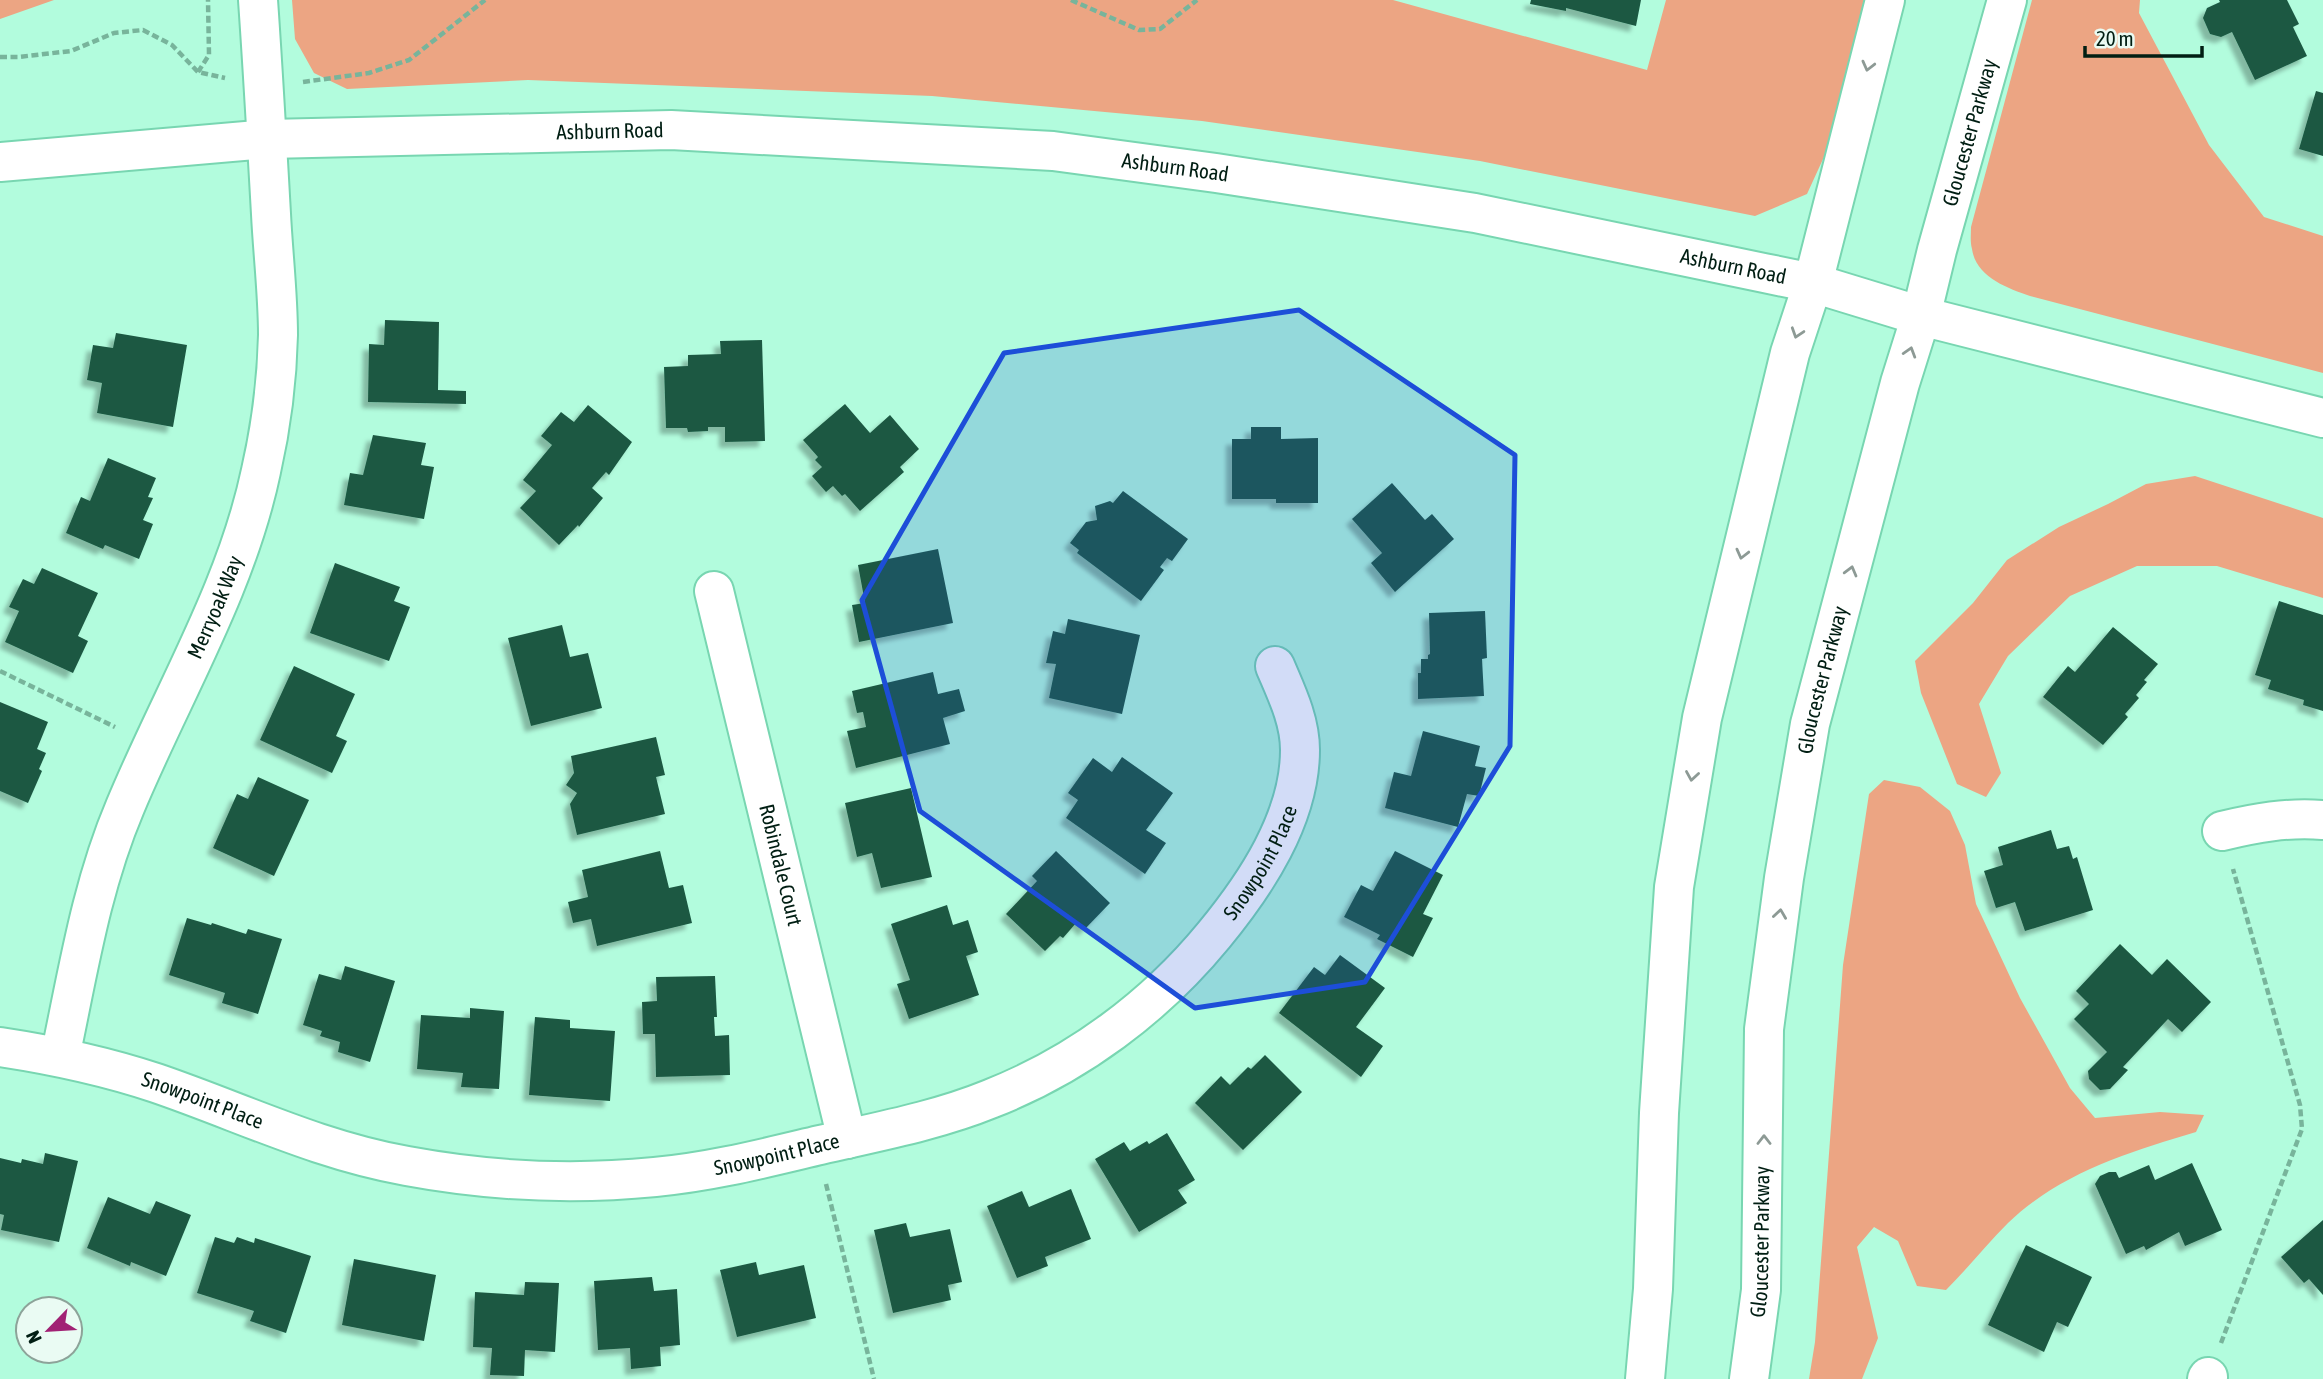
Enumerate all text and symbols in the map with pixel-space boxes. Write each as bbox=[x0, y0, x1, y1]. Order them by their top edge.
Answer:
scale bar bbox=[2085, 14, 2202, 58]
text: 20 m bbox=[2096, 26, 2134, 50]
street label: Gloucester Parkway bbox=[1937, 56, 2001, 209]
one-way arrow bbox=[1862, 60, 1876, 72]
street label: Ashburn Road bbox=[556, 117, 664, 144]
street label: Ashburn Road bbox=[1121, 147, 1230, 186]
street label: Ashburn Road bbox=[1678, 243, 1788, 288]
one-way arrow bbox=[1790, 327, 1805, 339]
one-way arrow bbox=[1901, 346, 1916, 358]
one-way arrow bbox=[1735, 548, 1750, 560]
street label: Merryoak Way bbox=[182, 552, 247, 662]
one-way arrow bbox=[1842, 565, 1857, 577]
street label: Gloucester Parkway bbox=[1792, 603, 1852, 756]
one-way arrow bbox=[1685, 770, 1700, 782]
street label: Robindale Court bbox=[755, 802, 808, 928]
street label: Snowpoint Place bbox=[1218, 802, 1301, 924]
one-way arrow bbox=[1772, 908, 1787, 919]
street label: Snowpoint Place bbox=[139, 1066, 267, 1133]
street label: Snowpoint Place bbox=[712, 1128, 842, 1179]
one-way arrow bbox=[1756, 1134, 1772, 1145]
street label: Gloucester Parkway bbox=[1744, 1166, 1773, 1319]
north arrow bbox=[14, 1295, 84, 1365]
text: N bbox=[21, 1327, 46, 1347]

